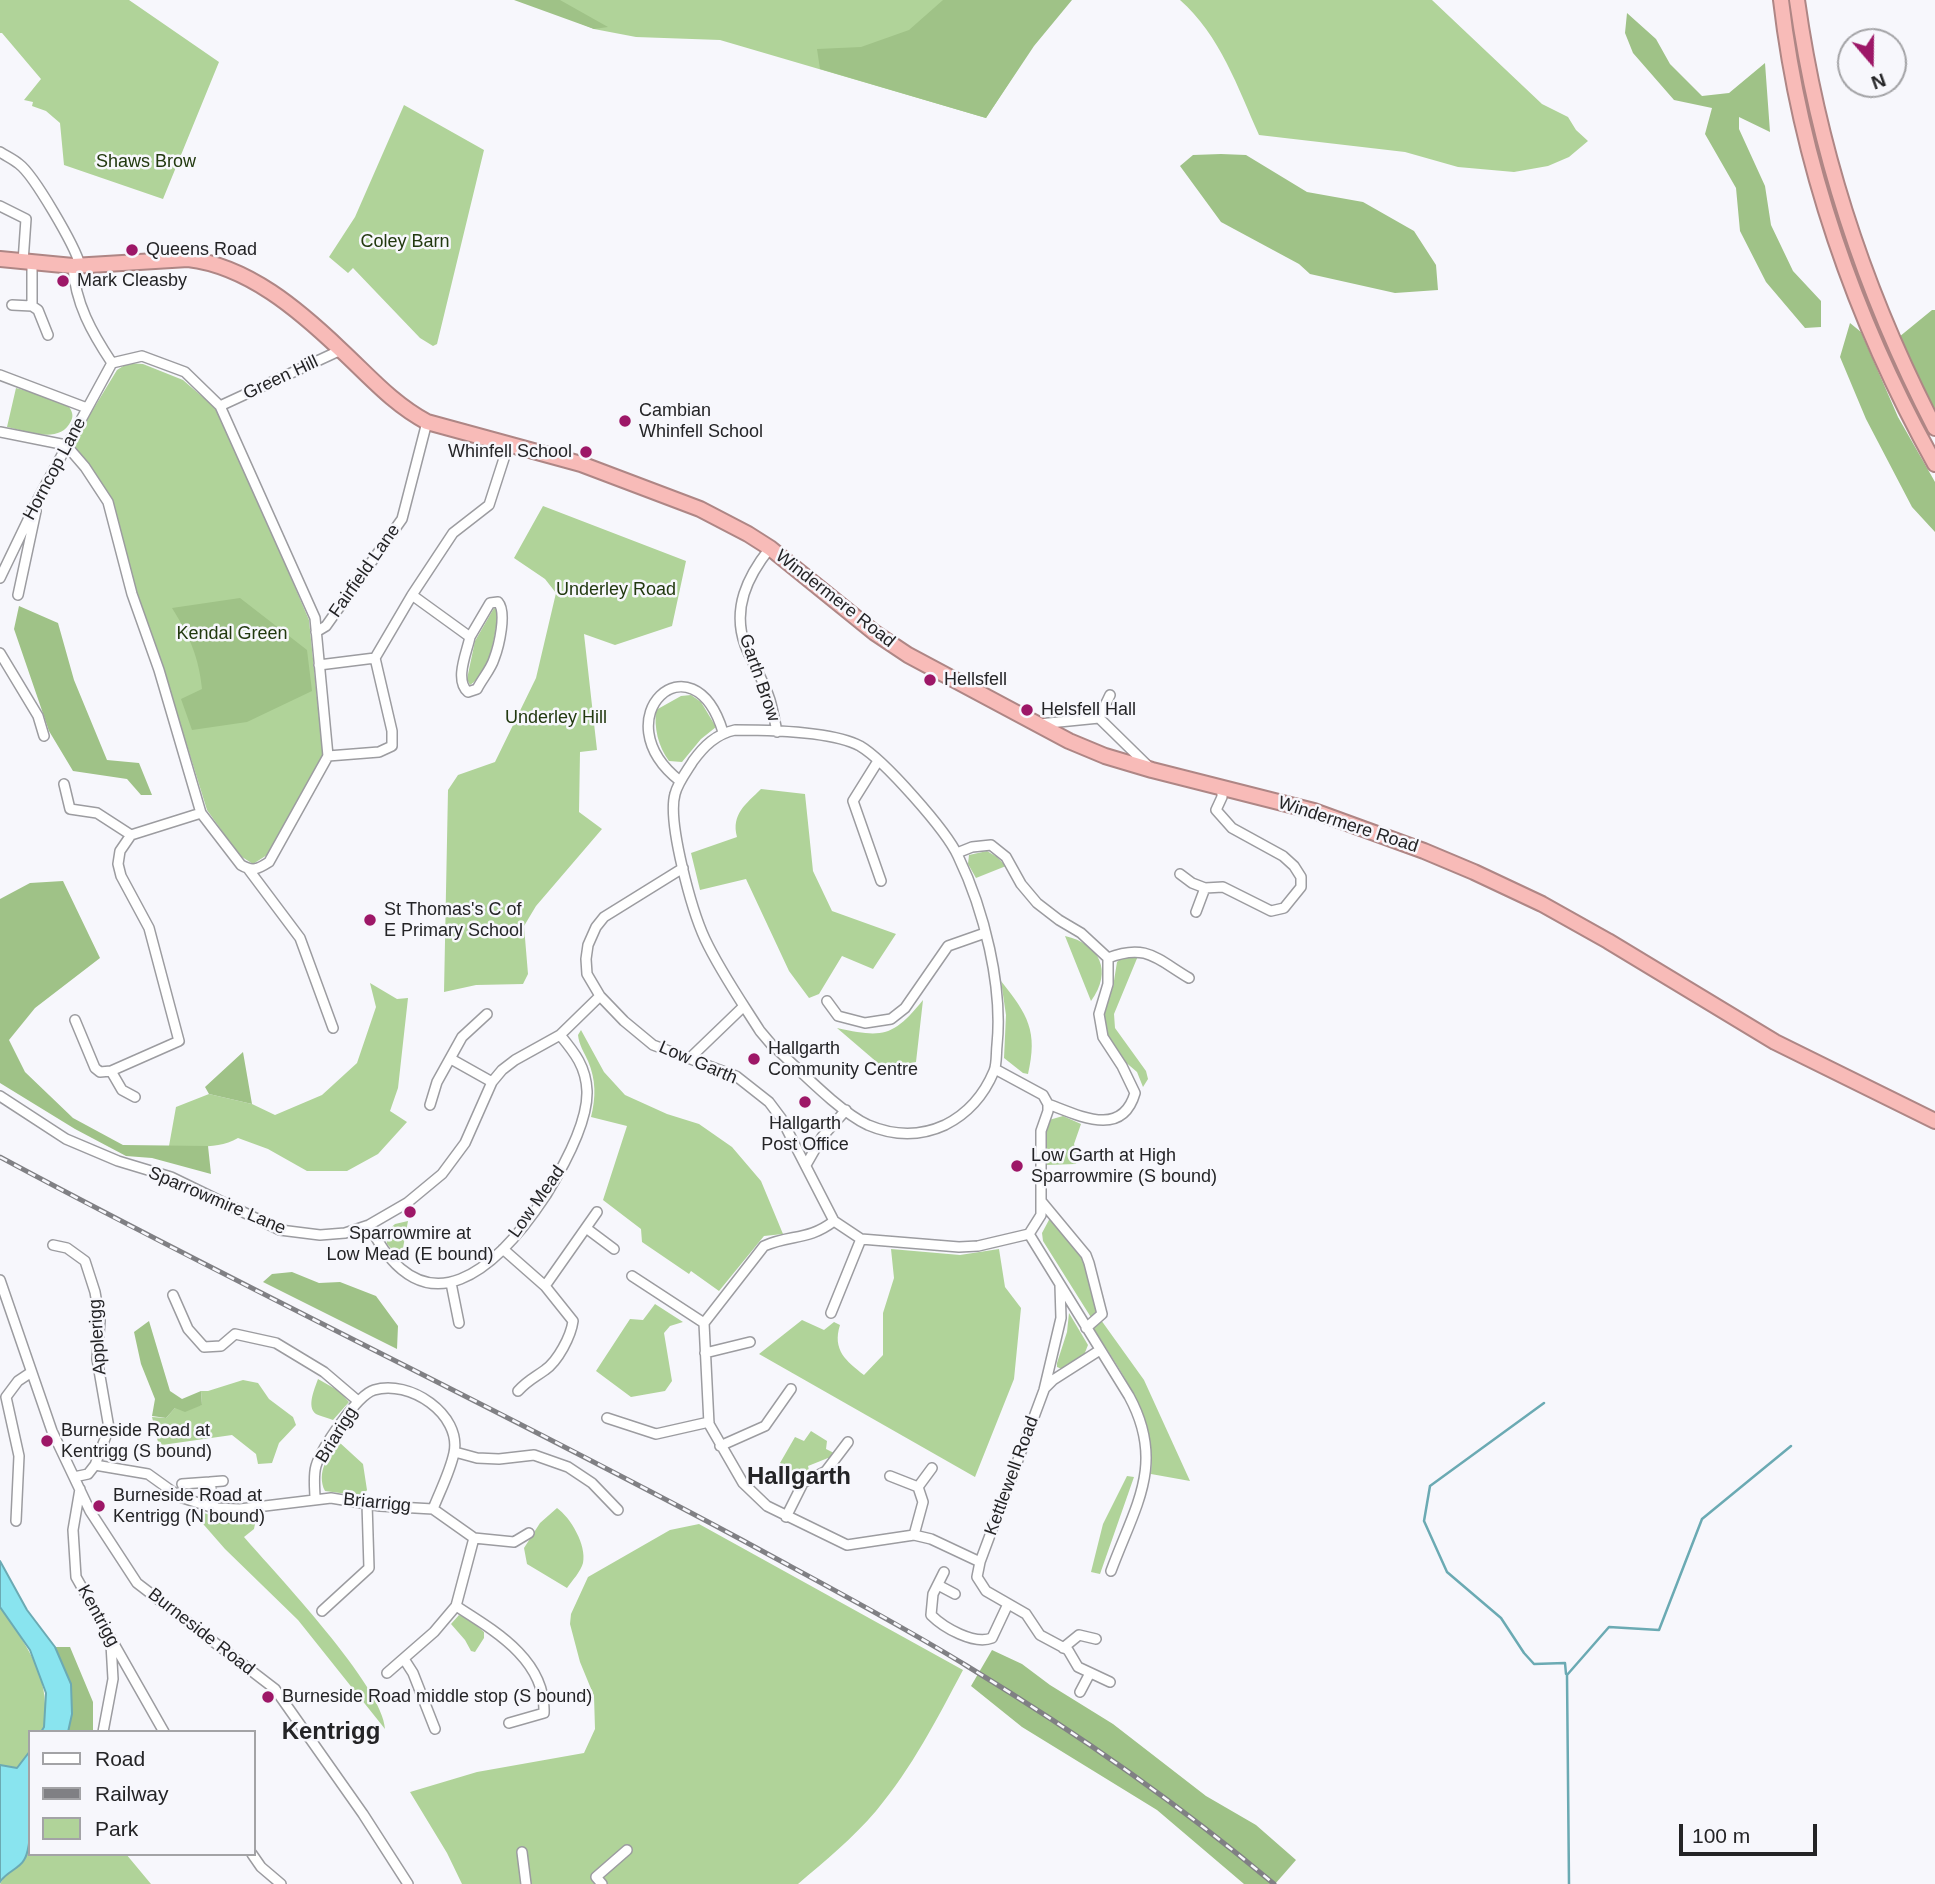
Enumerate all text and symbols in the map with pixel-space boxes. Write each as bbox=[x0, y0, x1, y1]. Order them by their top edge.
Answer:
north arrow bbox=[1837, 28, 1907, 98]
text: N bbox=[1869, 69, 1889, 94]
park label: Shaws Brow bbox=[96, 151, 196, 173]
park label: Coley Barn bbox=[360, 231, 450, 253]
place label: Queens Road bbox=[146, 239, 257, 261]
marker: Queens Road bbox=[124, 242, 140, 258]
place label: Mark Cleasby bbox=[77, 270, 187, 292]
marker: Mark Cleasby bbox=[55, 273, 71, 289]
street label: Green Hill bbox=[240, 351, 322, 405]
place label: Cambian Whinfell School bbox=[639, 400, 763, 442]
marker: Cambian Whinfell School bbox=[617, 413, 633, 429]
street label: Horncop Lane bbox=[19, 414, 91, 524]
place label: Whinfell School bbox=[448, 441, 572, 463]
marker: Whinfell School bbox=[578, 444, 594, 460]
street label: Fairfield Lane bbox=[325, 520, 405, 622]
street label: Windermere Road bbox=[771, 546, 899, 652]
park label: Underley Road bbox=[556, 579, 676, 601]
park label: Kendal Green bbox=[176, 623, 288, 645]
street label: Garth Brow bbox=[734, 631, 784, 725]
place label: Hellsfell bbox=[944, 669, 1007, 691]
marker: Hellsfell bbox=[922, 672, 938, 688]
place label: Helsfell Hall bbox=[1041, 699, 1136, 721]
marker: Helsfell Hall bbox=[1019, 702, 1035, 718]
park label: Underley Hill bbox=[505, 707, 607, 729]
street label: Windermere Road bbox=[1275, 792, 1421, 858]
place label: St Thomas's C of E Primary School bbox=[384, 899, 523, 942]
marker: St Thomas's C of E Primary School bbox=[362, 912, 378, 928]
street label: Low Garth bbox=[656, 1037, 740, 1089]
place label: Hallgarth Community Centre bbox=[768, 1038, 918, 1080]
marker: Hallgarth Community Centre bbox=[746, 1051, 762, 1067]
marker: Hallgarth Post Office bbox=[797, 1094, 813, 1110]
place label: Hallgarth Post Office bbox=[761, 1113, 849, 1156]
place label: Low Garth at High Sparrowmire (S bound) bbox=[1031, 1145, 1217, 1188]
marker: Low Garth at High Sparrowmire (S bound) bbox=[1009, 1158, 1025, 1174]
street label: Sparrowmire Lane bbox=[145, 1162, 289, 1240]
street label: Low Mead bbox=[504, 1162, 570, 1242]
marker: Sparrowmire at Low Mead (E bound) bbox=[402, 1204, 418, 1220]
place label: Sparrowmire at Low Mead (E bound) bbox=[326, 1223, 494, 1266]
street label: Applerigg bbox=[85, 1298, 111, 1376]
street label: Briarigg bbox=[311, 1403, 363, 1467]
street label: Kettlewell Road bbox=[980, 1414, 1044, 1538]
place label: Burneside Road at Kentrigg (S bound) bbox=[61, 1420, 212, 1462]
marker: Burneside Road at Kentrigg (S bound) bbox=[39, 1433, 55, 1449]
district label: Hallgarth bbox=[747, 1463, 851, 1491]
place label: Burneside Road at Kentrigg (N bound) bbox=[113, 1485, 265, 1528]
street label: Briarrigg bbox=[342, 1489, 412, 1517]
marker: Burneside Road at Kentrigg (N bound) bbox=[91, 1498, 107, 1514]
street label: Kentrigg bbox=[72, 1581, 124, 1651]
street label: Burneside Road bbox=[143, 1584, 259, 1680]
place label: Burneside Road middle stop (S bound) bbox=[282, 1686, 592, 1708]
marker: Burneside Road middle stop (S bound) bbox=[260, 1689, 276, 1705]
district label: Kentrigg bbox=[282, 1718, 380, 1746]
legend bbox=[28, 1730, 256, 1856]
text: Road bbox=[95, 1747, 145, 1770]
text: Railway bbox=[95, 1782, 169, 1805]
scale bar bbox=[1683, 1811, 1821, 1855]
text: Park bbox=[95, 1817, 138, 1840]
text: 100 m bbox=[1692, 1824, 1750, 1847]

